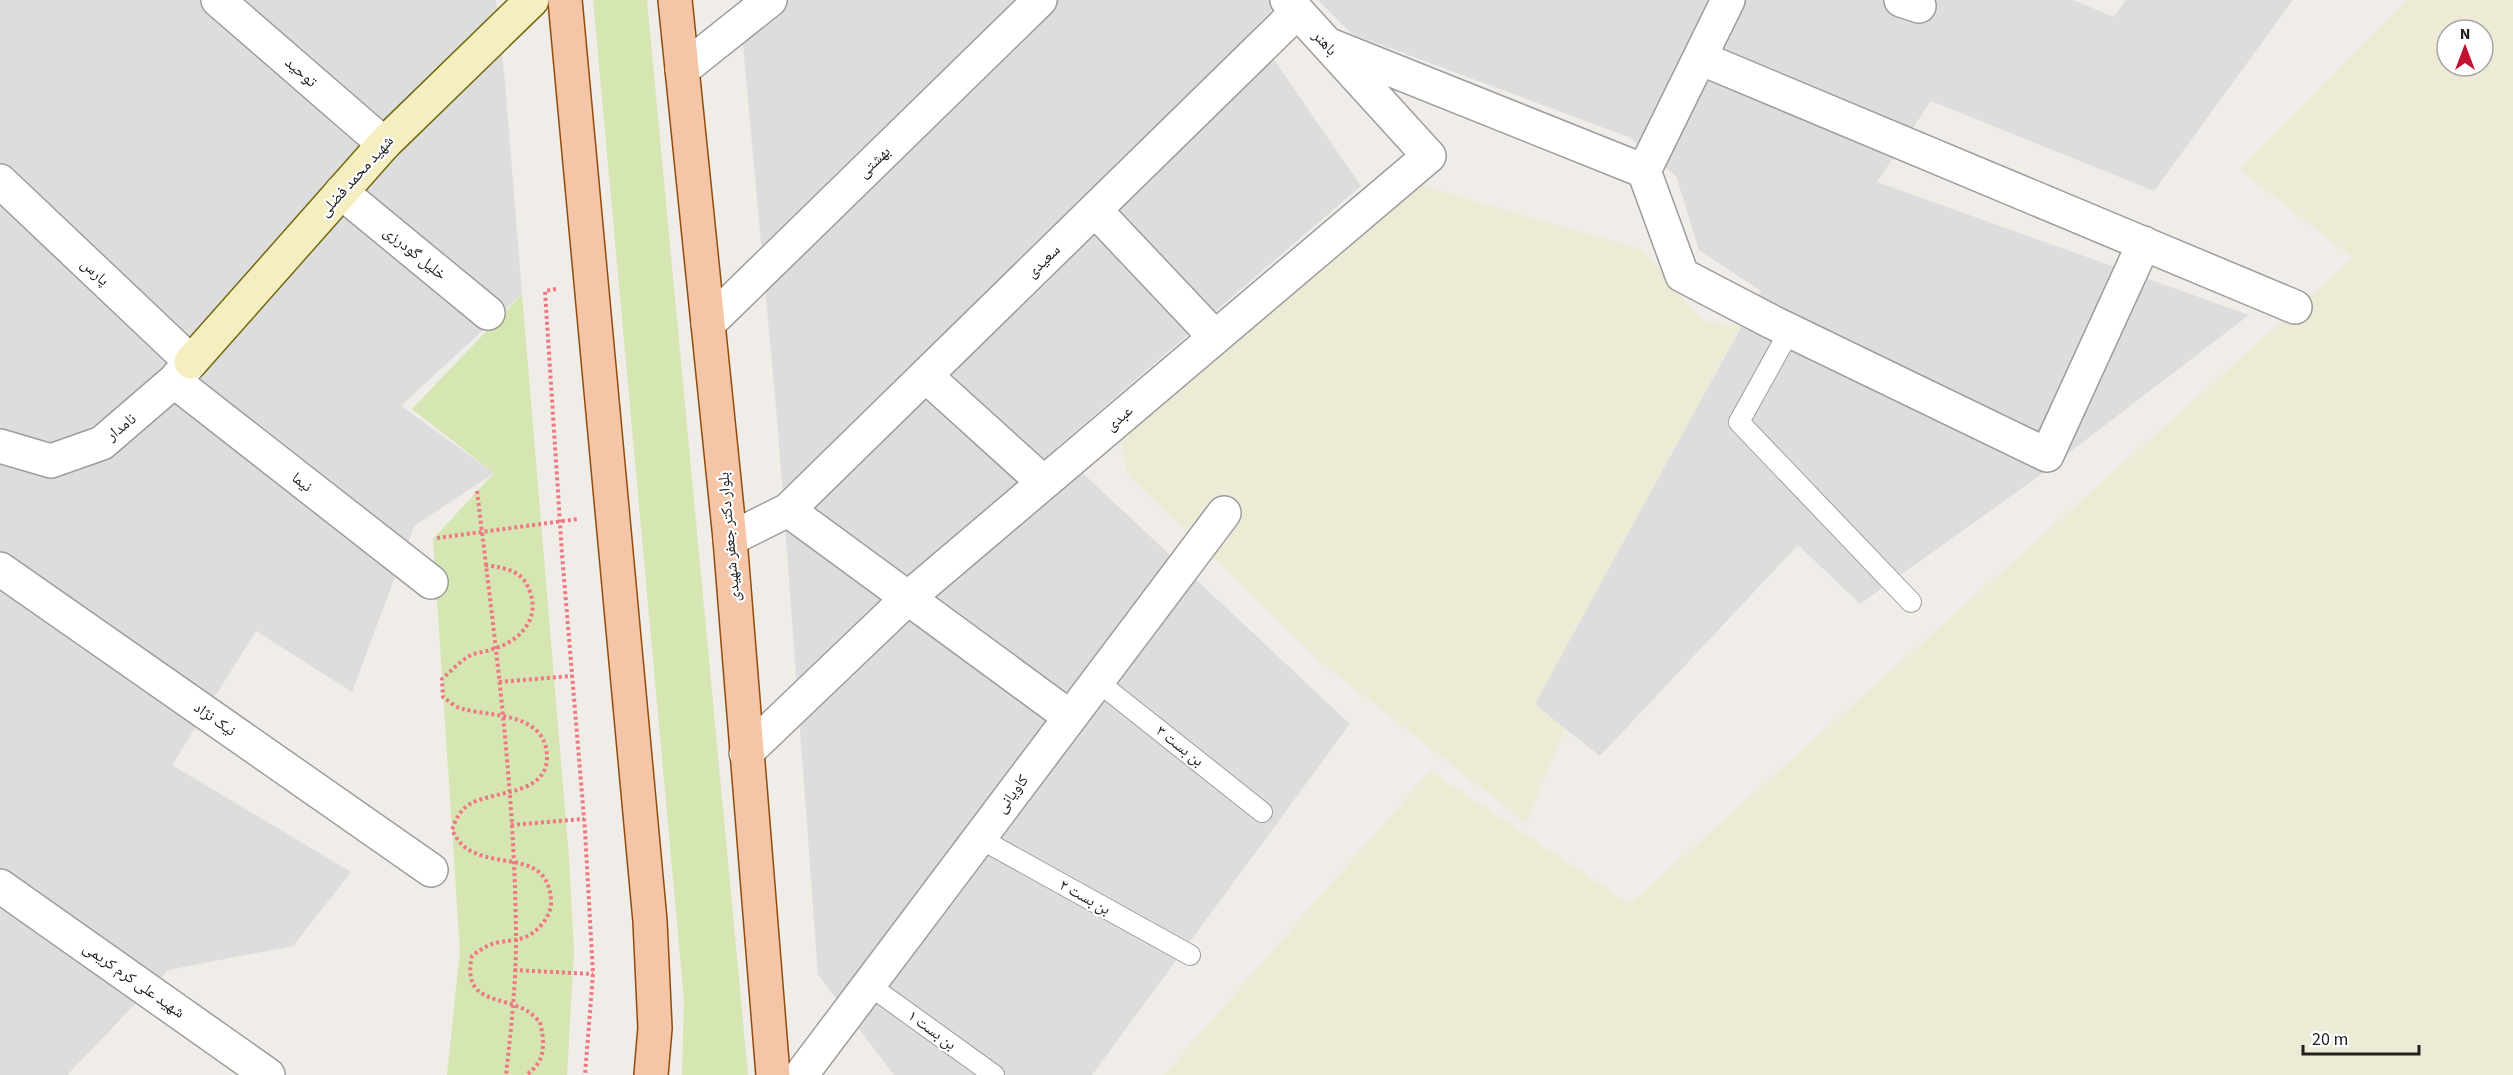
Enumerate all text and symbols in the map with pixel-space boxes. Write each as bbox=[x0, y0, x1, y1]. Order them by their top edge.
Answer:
north arrow bbox=[2435, 18, 2495, 78]
text: N bbox=[2460, 23, 2470, 45]
street label: باهنر bbox=[1307, 25, 1342, 61]
street label: توحید bbox=[280, 52, 322, 92]
street label: شهید محمد فضلی bbox=[314, 131, 398, 221]
street label: بهشتی bbox=[853, 141, 895, 183]
street label: خلیل گودرزی bbox=[379, 221, 451, 285]
street label: سعیدی bbox=[1021, 239, 1065, 283]
street label: پارس bbox=[76, 253, 114, 291]
street label: عبدی bbox=[1100, 400, 1138, 436]
street label: نامدار bbox=[100, 408, 141, 447]
street label: نیما bbox=[287, 467, 317, 497]
street label: بلوار دکتر جعفر شهیدی bbox=[712, 471, 746, 603]
street label: نیک نژاد bbox=[189, 696, 241, 742]
street label: بن بست ۳ bbox=[1151, 720, 1209, 772]
street label: کاویانی bbox=[990, 770, 1034, 818]
street label: بن بست ۲ bbox=[1055, 874, 1115, 920]
street label: شهید علی کرم کریمی bbox=[79, 937, 189, 1023]
street label: بن بست ۱ bbox=[903, 1005, 961, 1055]
scale bar bbox=[2303, 1018, 2418, 1056]
text: 20 m bbox=[2312, 1027, 2348, 1052]

